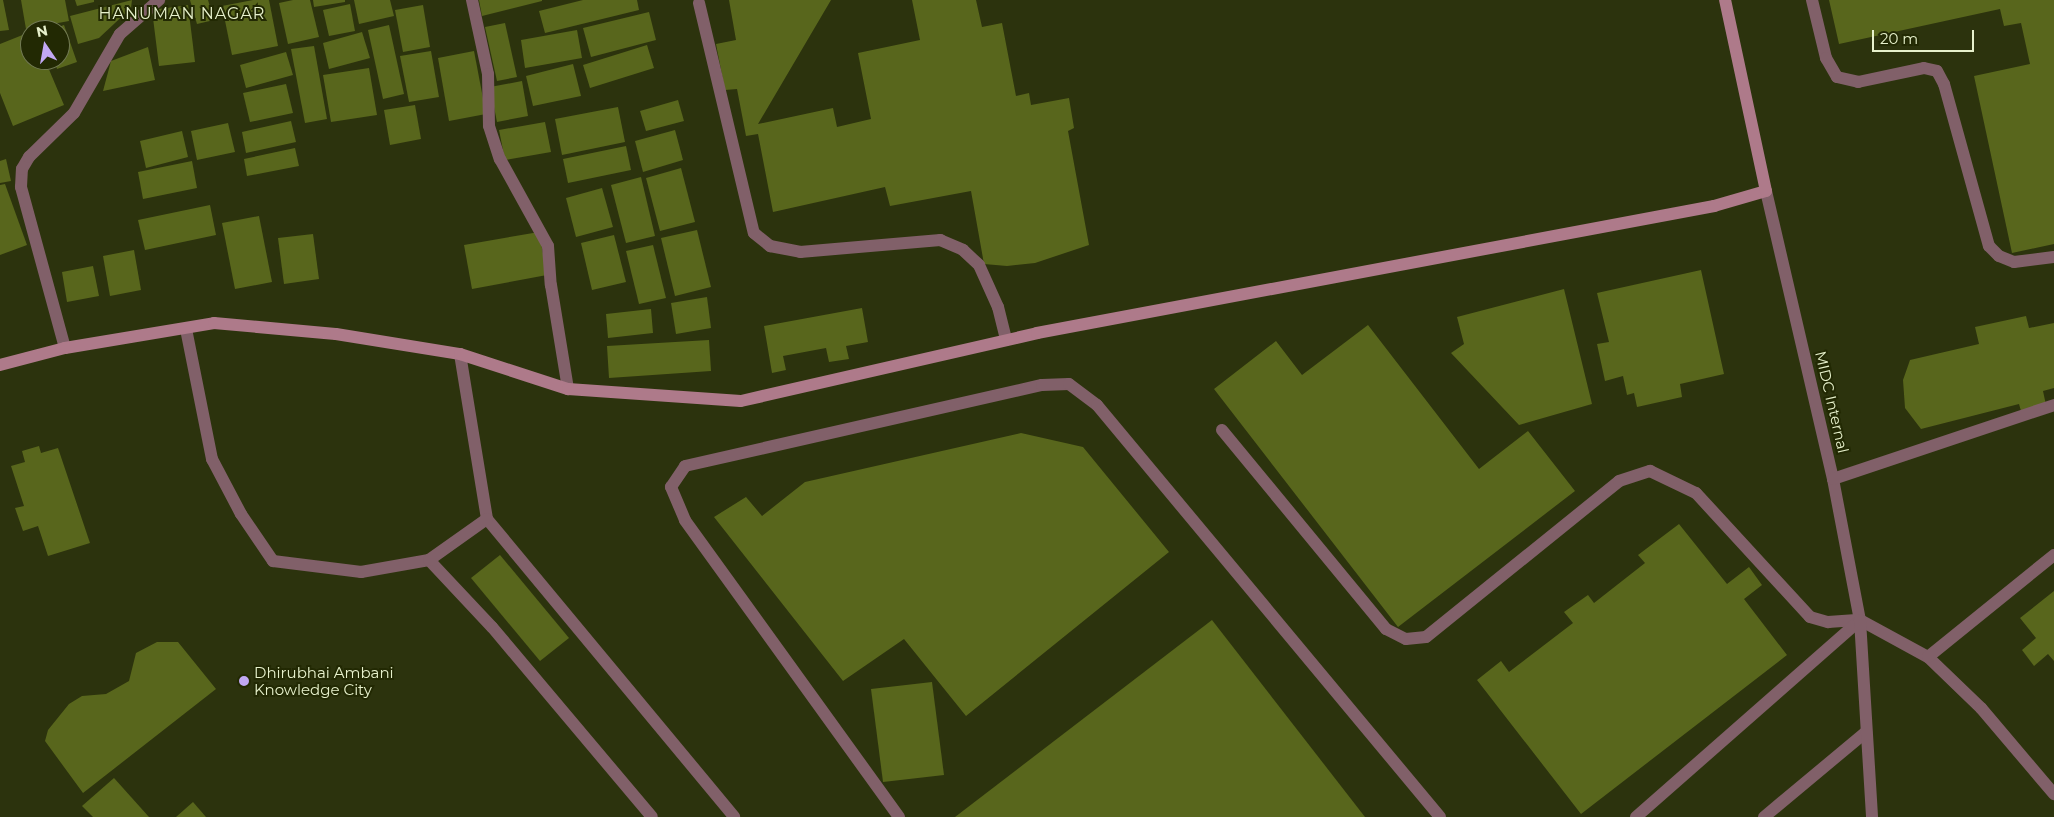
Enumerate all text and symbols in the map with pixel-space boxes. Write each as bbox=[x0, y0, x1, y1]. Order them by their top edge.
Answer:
district label: HANUMAN NAGAR bbox=[97, 4, 267, 24]
north arrow bbox=[20, 20, 70, 70]
scale bar bbox=[1874, 20, 1976, 52]
text: N bbox=[35, 21, 49, 41]
text: 20 m bbox=[1880, 29, 1918, 48]
street label: MIDC Internal bbox=[1812, 349, 1852, 455]
place label: Dhirubhai Ambani Knowledge City bbox=[254, 663, 394, 698]
marker: Dhirubhai Ambani Knowledge City bbox=[238, 675, 250, 687]

